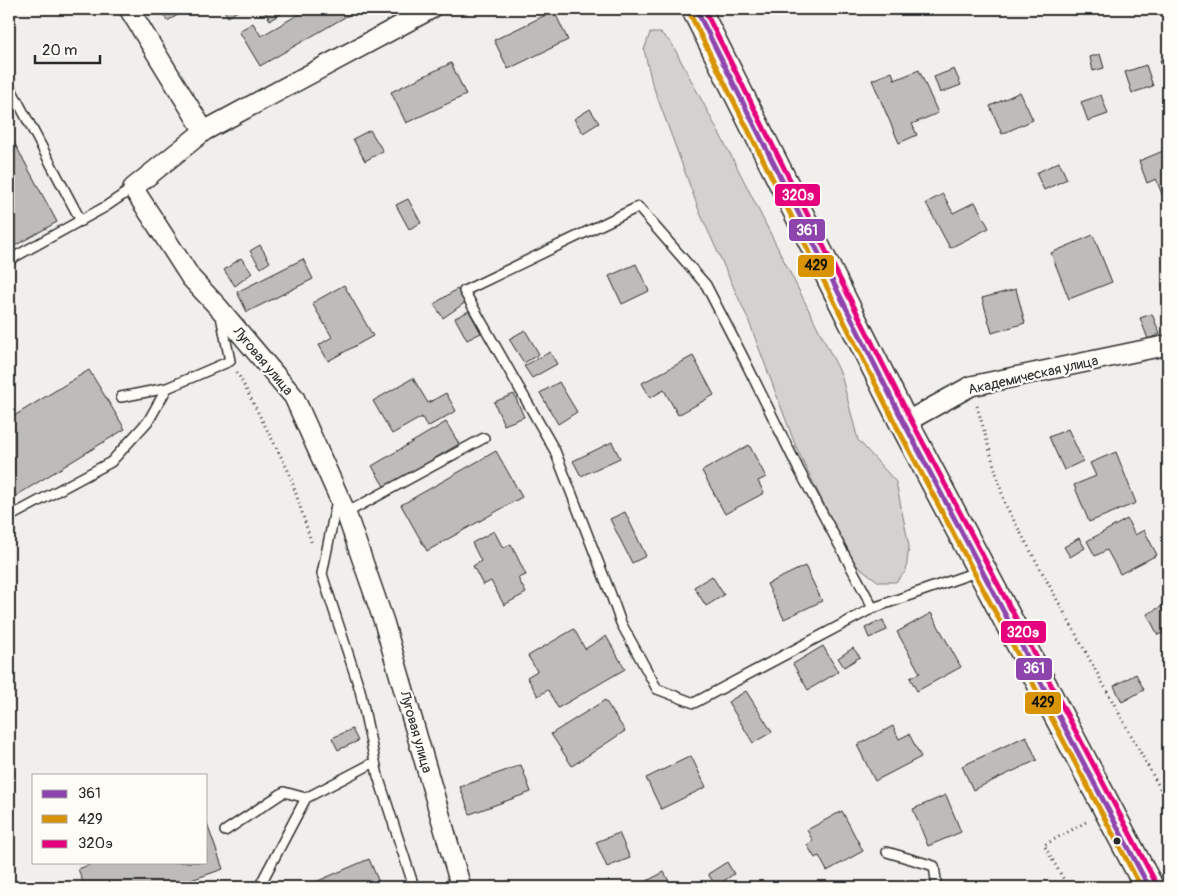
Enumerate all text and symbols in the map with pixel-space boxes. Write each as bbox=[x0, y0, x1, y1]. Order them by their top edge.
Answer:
scale bar bbox=[35, 32, 100, 64]
text: 20 m bbox=[42, 41, 77, 60]
line badge: 320э bbox=[774, 183, 821, 207]
text: 320э bbox=[782, 187, 815, 204]
line badge: 361 bbox=[788, 218, 826, 242]
text: 361 bbox=[796, 222, 818, 239]
line badge: 429 bbox=[797, 254, 835, 278]
text: 429 bbox=[804, 257, 828, 274]
street label: Луговая улица bbox=[229, 322, 297, 399]
street label: Академическая улица bbox=[966, 352, 1100, 398]
line badge: 320э bbox=[1000, 620, 1047, 644]
text: 320э bbox=[1007, 624, 1040, 641]
line badge: 361 bbox=[1015, 657, 1053, 681]
text: 361 bbox=[1023, 660, 1045, 677]
street label: Луговая улица bbox=[396, 688, 436, 775]
line badge: 429 bbox=[1024, 691, 1062, 715]
text: 429 bbox=[1031, 694, 1055, 711]
legend bbox=[32, 774, 208, 864]
text: 361 bbox=[78, 784, 101, 803]
text: 429 bbox=[78, 810, 103, 829]
text: 320э bbox=[78, 834, 113, 853]
unlabelled marker bbox=[1112, 836, 1122, 846]

